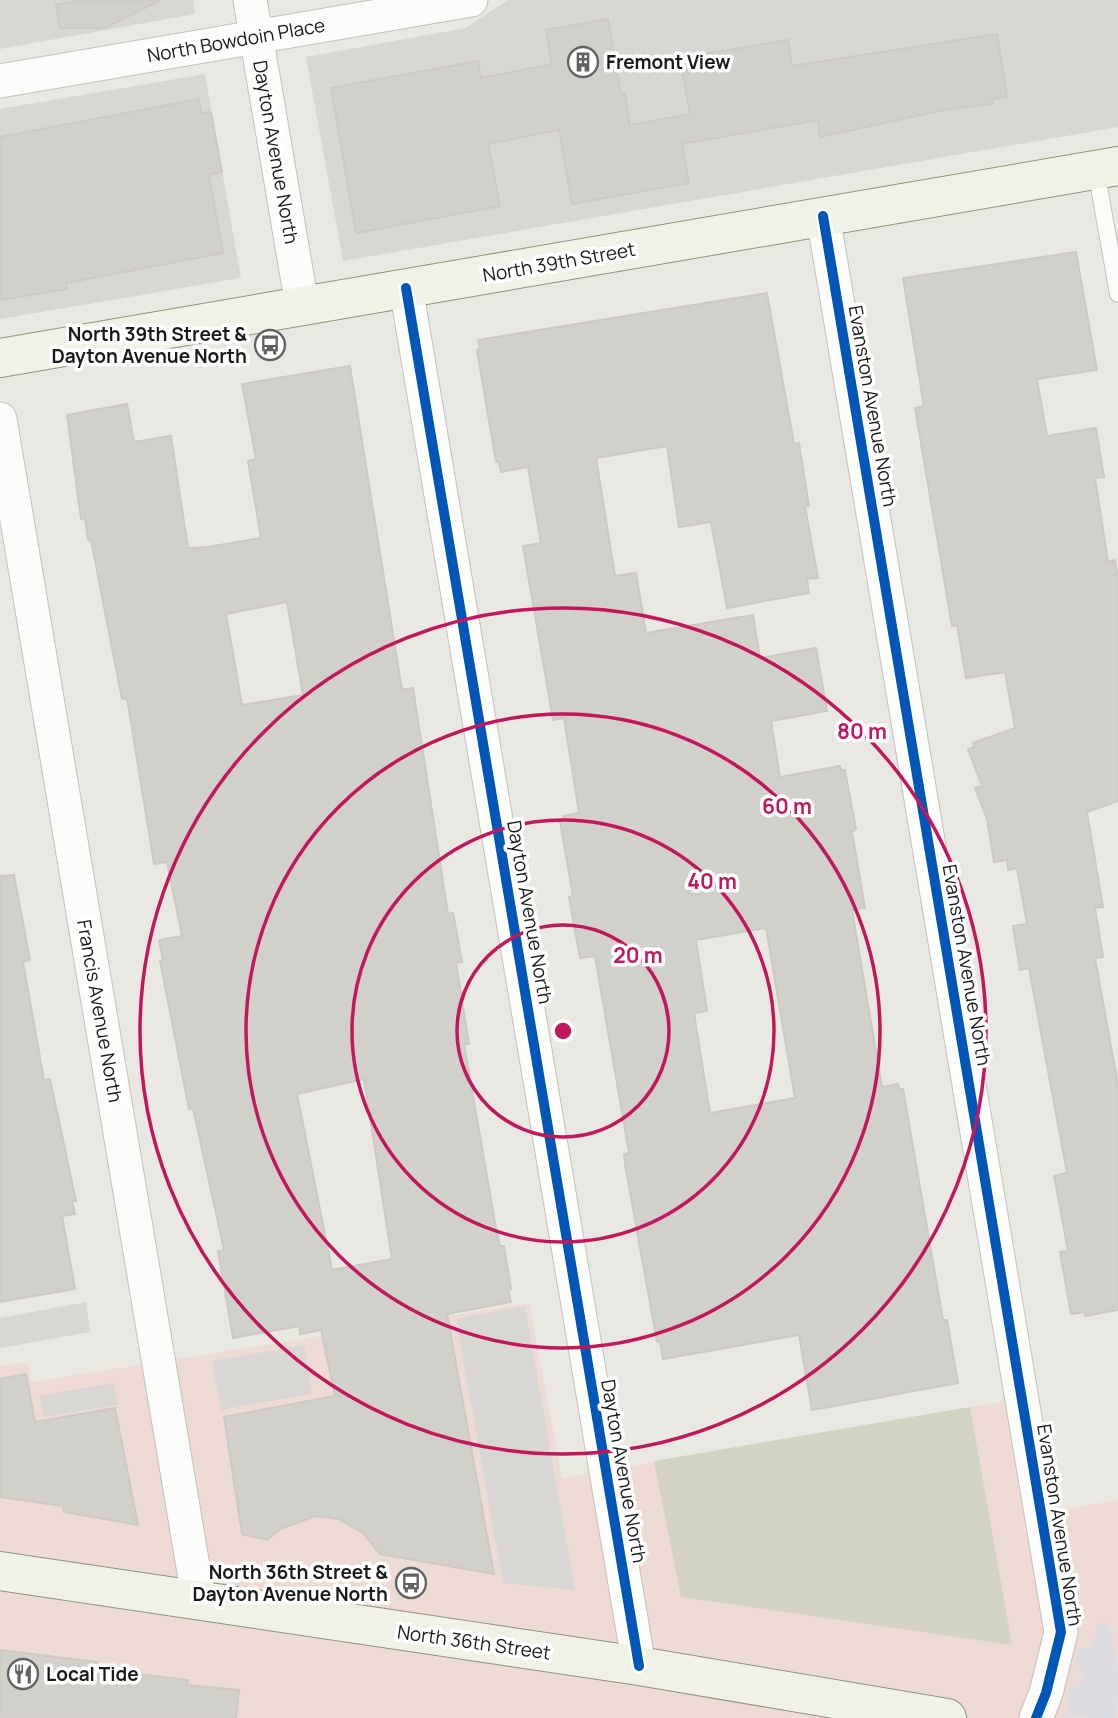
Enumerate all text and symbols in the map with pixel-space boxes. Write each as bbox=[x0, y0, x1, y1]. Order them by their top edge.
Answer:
street label: North Bowdoin Place bbox=[145, 12, 327, 68]
building icon: Fremont View bbox=[566, 45, 600, 79]
place label: Fremont View bbox=[606, 49, 731, 75]
street label: Dayton Avenue North bbox=[247, 58, 305, 246]
street label: North 39th Street bbox=[481, 236, 637, 288]
street label: Evanston Avenue North bbox=[842, 303, 904, 509]
place label: North 39th Street & Dayton Avenue North bbox=[51, 321, 247, 369]
bus stop icon: North 39th Street & Dayton Avenue North bbox=[253, 328, 287, 362]
text: 80 m bbox=[837, 717, 887, 745]
text: 60 m bbox=[762, 792, 812, 820]
street label: Dayton Avenue North bbox=[501, 818, 559, 1006]
street label: Evanston Avenue North bbox=[936, 862, 998, 1068]
text: 40 m bbox=[687, 867, 737, 895]
street label: Francis Avenue North bbox=[71, 918, 129, 1104]
text: 20 m bbox=[613, 941, 663, 969]
centre of rings bbox=[551, 1019, 575, 1043]
street label: Dayton Avenue North bbox=[595, 1377, 653, 1565]
street label: Evanston Avenue North bbox=[1031, 1422, 1089, 1628]
place label: North 36th Street & Dayton Avenue North bbox=[192, 1559, 388, 1607]
bus stop icon: North 36th Street & Dayton Avenue North bbox=[394, 1566, 428, 1600]
street label: North 36th Street bbox=[396, 1618, 552, 1666]
restaurant icon: Local Tide bbox=[6, 1657, 40, 1691]
place label: Local Tide bbox=[46, 1661, 139, 1687]

